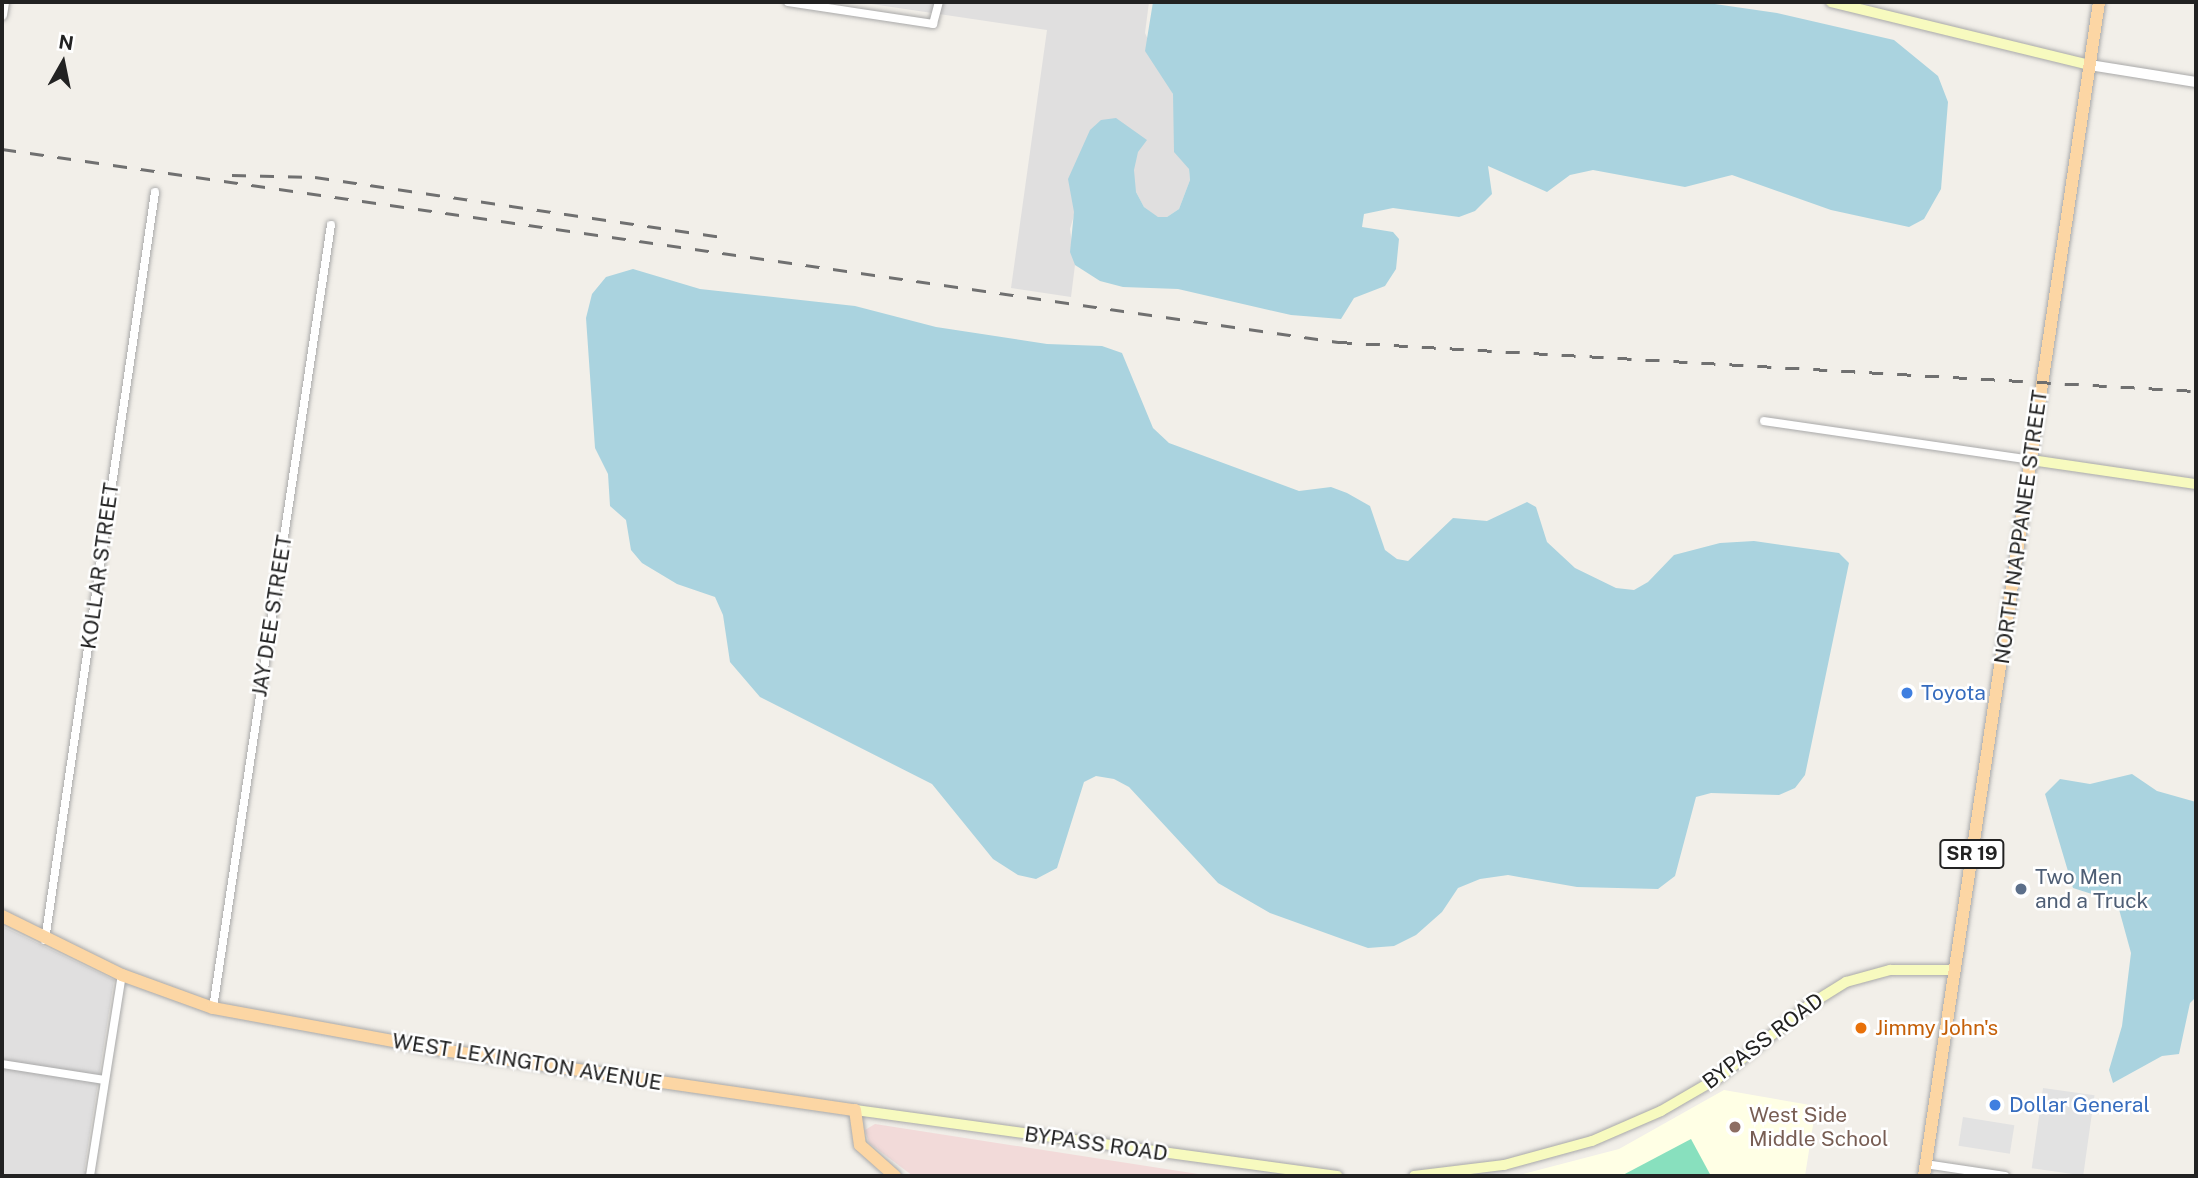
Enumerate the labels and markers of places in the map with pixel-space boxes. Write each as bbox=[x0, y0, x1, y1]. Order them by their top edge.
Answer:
place label: Toyota bbox=[1921, 680, 1986, 706]
marker: Toyota bbox=[1899, 685, 1915, 701]
place label: Two Men and a Truck bbox=[2035, 864, 2148, 914]
marker: Two Men and a Truck bbox=[2013, 881, 2029, 897]
place label: Jimmy John's bbox=[1875, 1015, 1998, 1041]
marker: Jimmy John's bbox=[1853, 1020, 1869, 1036]
place label: Dollar General bbox=[2009, 1092, 2150, 1118]
marker: Dollar General bbox=[1987, 1097, 2003, 1113]
place label: West Side Middle School bbox=[1749, 1102, 1888, 1152]
marker: West Side Middle School bbox=[1727, 1119, 1743, 1135]

